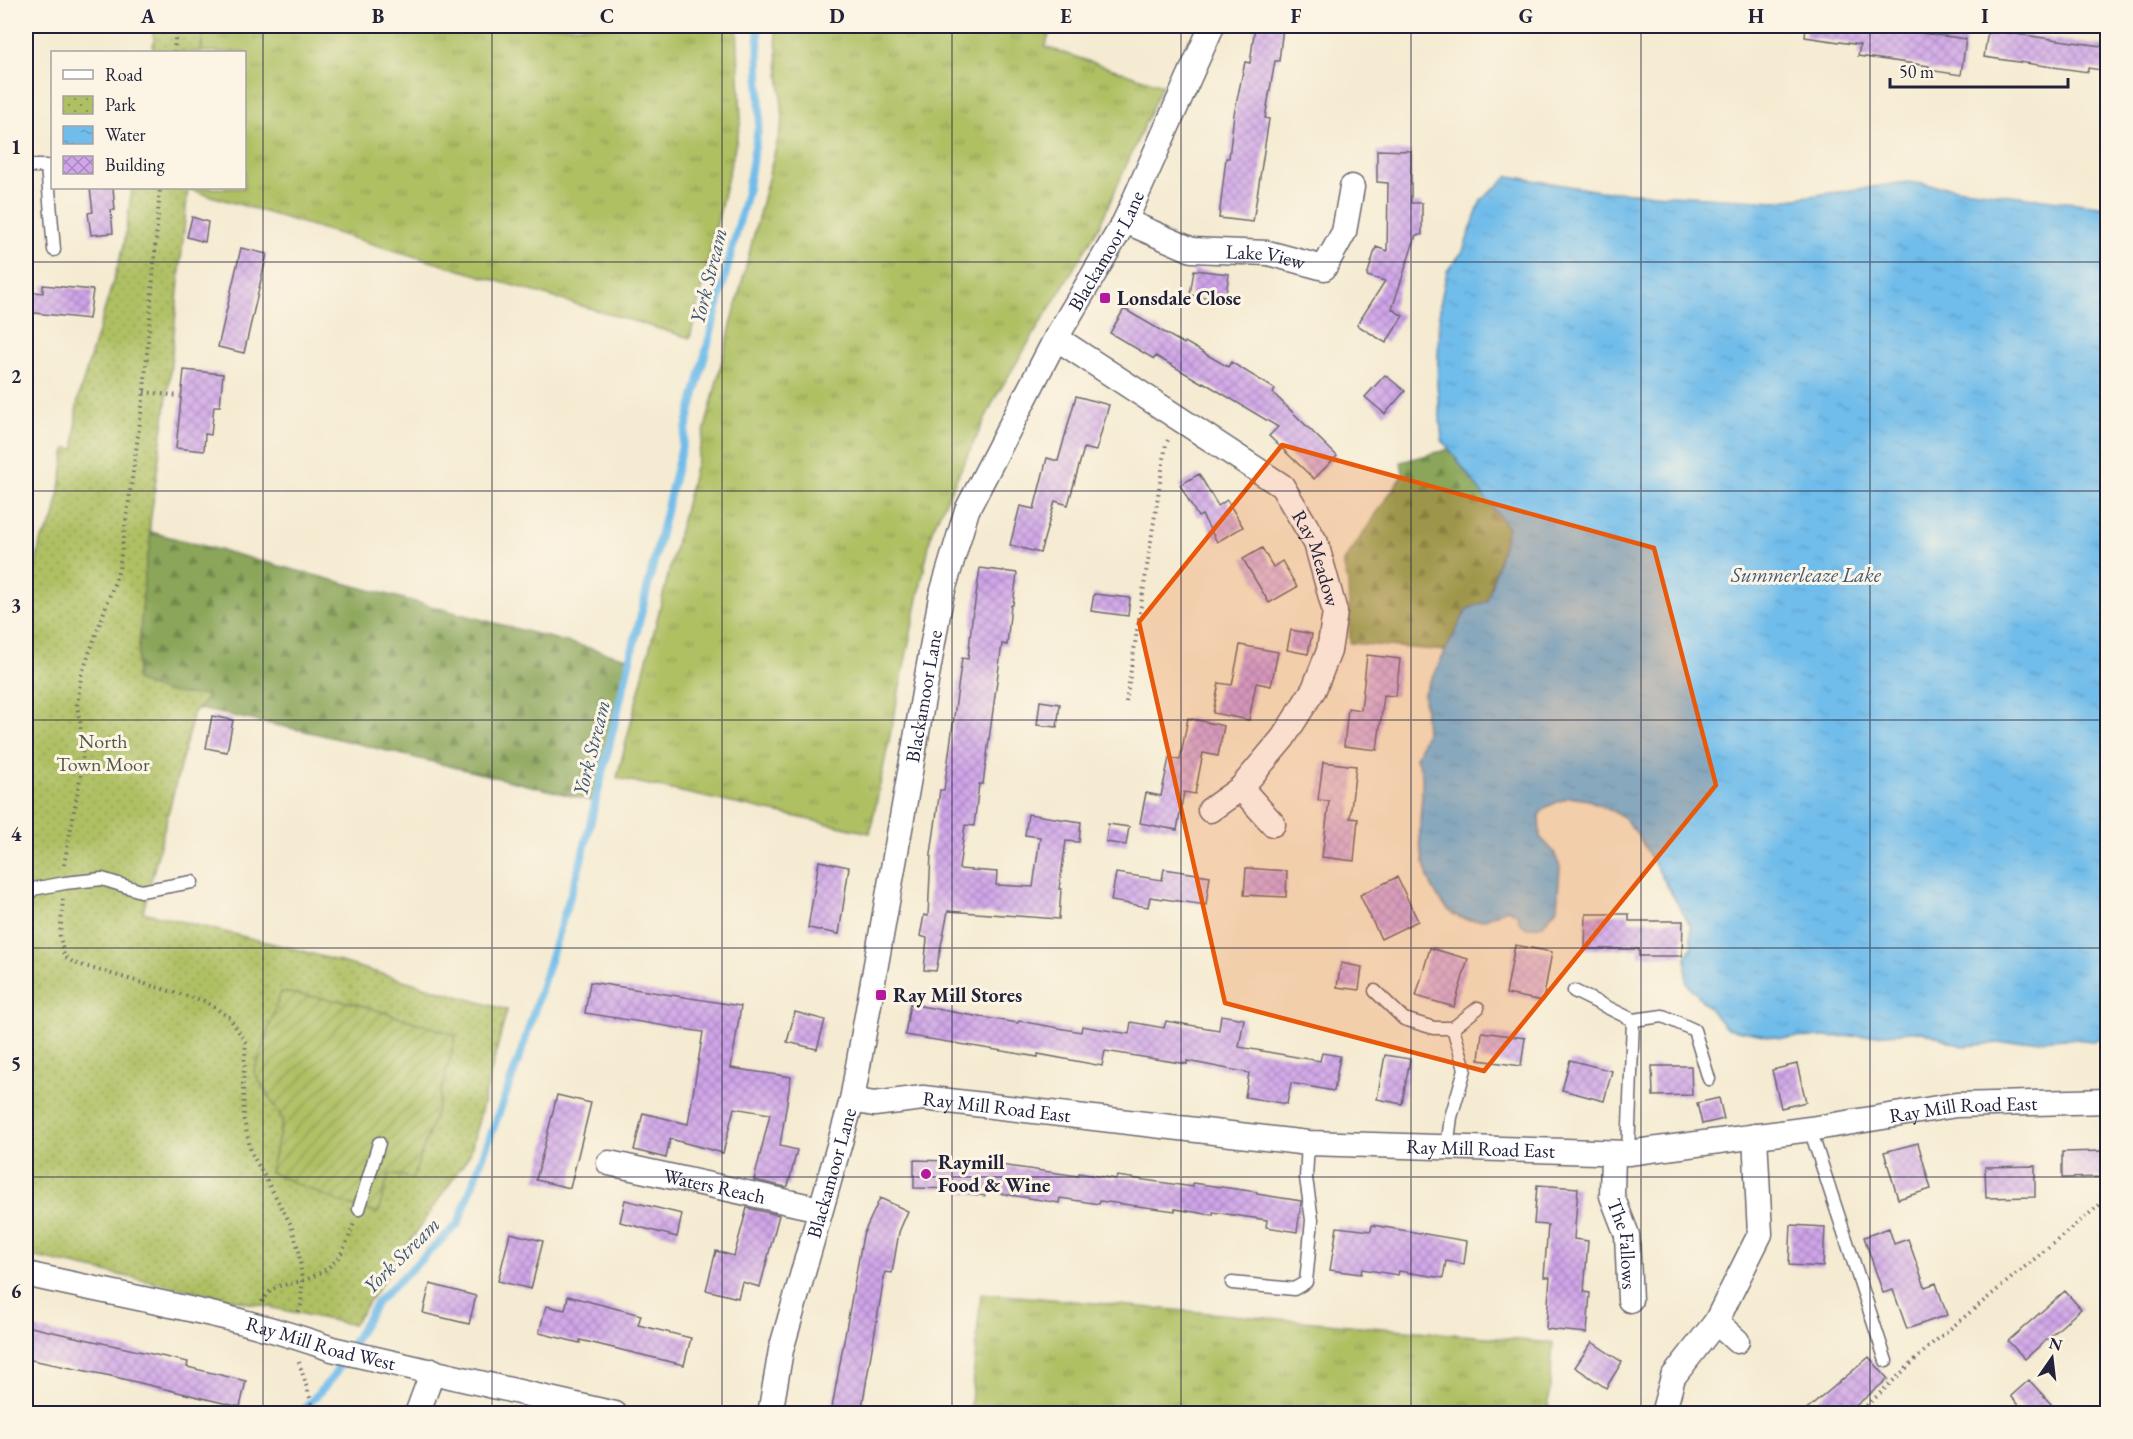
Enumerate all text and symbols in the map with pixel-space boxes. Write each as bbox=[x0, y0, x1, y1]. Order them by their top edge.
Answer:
text: A bbox=[140, 3, 156, 29]
text: B bbox=[372, 3, 384, 29]
text: C bbox=[600, 3, 614, 29]
text: D bbox=[829, 3, 845, 29]
text: E bbox=[1060, 3, 1072, 29]
text: F bbox=[1291, 3, 1302, 29]
text: G bbox=[1519, 3, 1533, 29]
text: H bbox=[1748, 3, 1764, 29]
text: I bbox=[1981, 3, 1989, 29]
legend bbox=[51, 51, 246, 189]
scale bar bbox=[1890, 51, 2068, 89]
text: 50 m bbox=[1899, 60, 1934, 83]
text: Road bbox=[105, 63, 144, 86]
text: Park bbox=[105, 93, 136, 116]
text: Water bbox=[105, 123, 146, 146]
text: 1 bbox=[11, 134, 21, 160]
text: Building bbox=[105, 153, 165, 176]
street label: Blackamoor Lane bbox=[1062, 186, 1150, 315]
water label: York Stream bbox=[683, 225, 733, 327]
street label: Lake View bbox=[1225, 238, 1308, 275]
place label: Lonsdale Close bbox=[1117, 285, 1241, 311]
marker: Lonsdale Close bbox=[1098, 291, 1112, 305]
text: 2 bbox=[11, 363, 22, 389]
street label: Ray Meadow bbox=[1286, 505, 1346, 610]
water label: Summerleaze Lake bbox=[1730, 561, 1882, 588]
text: 3 bbox=[11, 592, 21, 618]
street label: Blackamoor Lane bbox=[899, 628, 948, 764]
water label: York Stream bbox=[566, 697, 616, 799]
park label: North Town Moor bbox=[56, 728, 150, 777]
text: 4 bbox=[11, 821, 22, 847]
place label: Ray Mill Stores bbox=[893, 982, 1022, 1008]
marker: Ray Mill Stores bbox=[874, 988, 888, 1002]
text: 5 bbox=[11, 1050, 21, 1076]
street label: Ray Mill Road East bbox=[921, 1085, 1073, 1128]
street label: Ray Mill Road East bbox=[1887, 1090, 2038, 1129]
street label: Blackamoor Lane bbox=[800, 1105, 862, 1241]
street label: Ray Mill Road East bbox=[1406, 1133, 1556, 1164]
place label: Raymill Food & Wine bbox=[938, 1149, 1050, 1198]
street label: Waters Reach bbox=[661, 1162, 768, 1210]
marker: Raymill Food & Wine bbox=[919, 1167, 933, 1181]
street label: The Fallows bbox=[1601, 1195, 1642, 1290]
water label: York Stream bbox=[357, 1211, 445, 1299]
text: 6 bbox=[11, 1278, 22, 1304]
street label: Ray Mill Road West bbox=[243, 1310, 399, 1376]
north arrow bbox=[2022, 1328, 2082, 1388]
text: N bbox=[2047, 1332, 2064, 1356]

